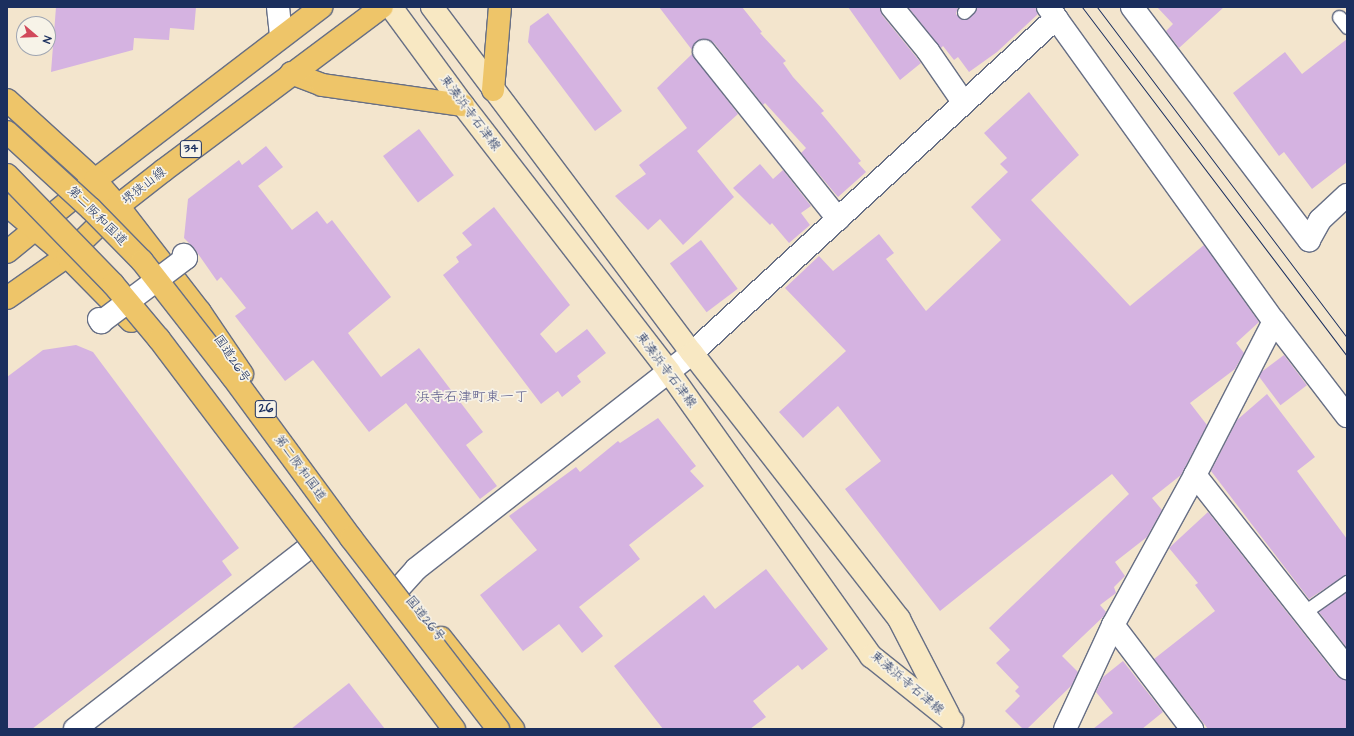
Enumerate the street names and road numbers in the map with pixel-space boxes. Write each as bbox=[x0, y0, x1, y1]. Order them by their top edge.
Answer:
street label: 東湊浜寺石津線 bbox=[436, 72, 504, 154]
road number: 34 bbox=[179, 139, 203, 159]
street label: 堺狭山線 bbox=[119, 164, 169, 208]
street label: 第二阪和国道 bbox=[64, 183, 130, 249]
street label: 東湊浜寺石津線 bbox=[632, 329, 700, 411]
street label: 国道26号 bbox=[210, 332, 254, 386]
road number: 26 bbox=[254, 399, 278, 419]
street label: 第二阪和国道 bbox=[271, 432, 329, 504]
street label: 国道26号 bbox=[402, 593, 448, 645]
street label: 東湊浜寺石津線 bbox=[867, 648, 947, 718]

